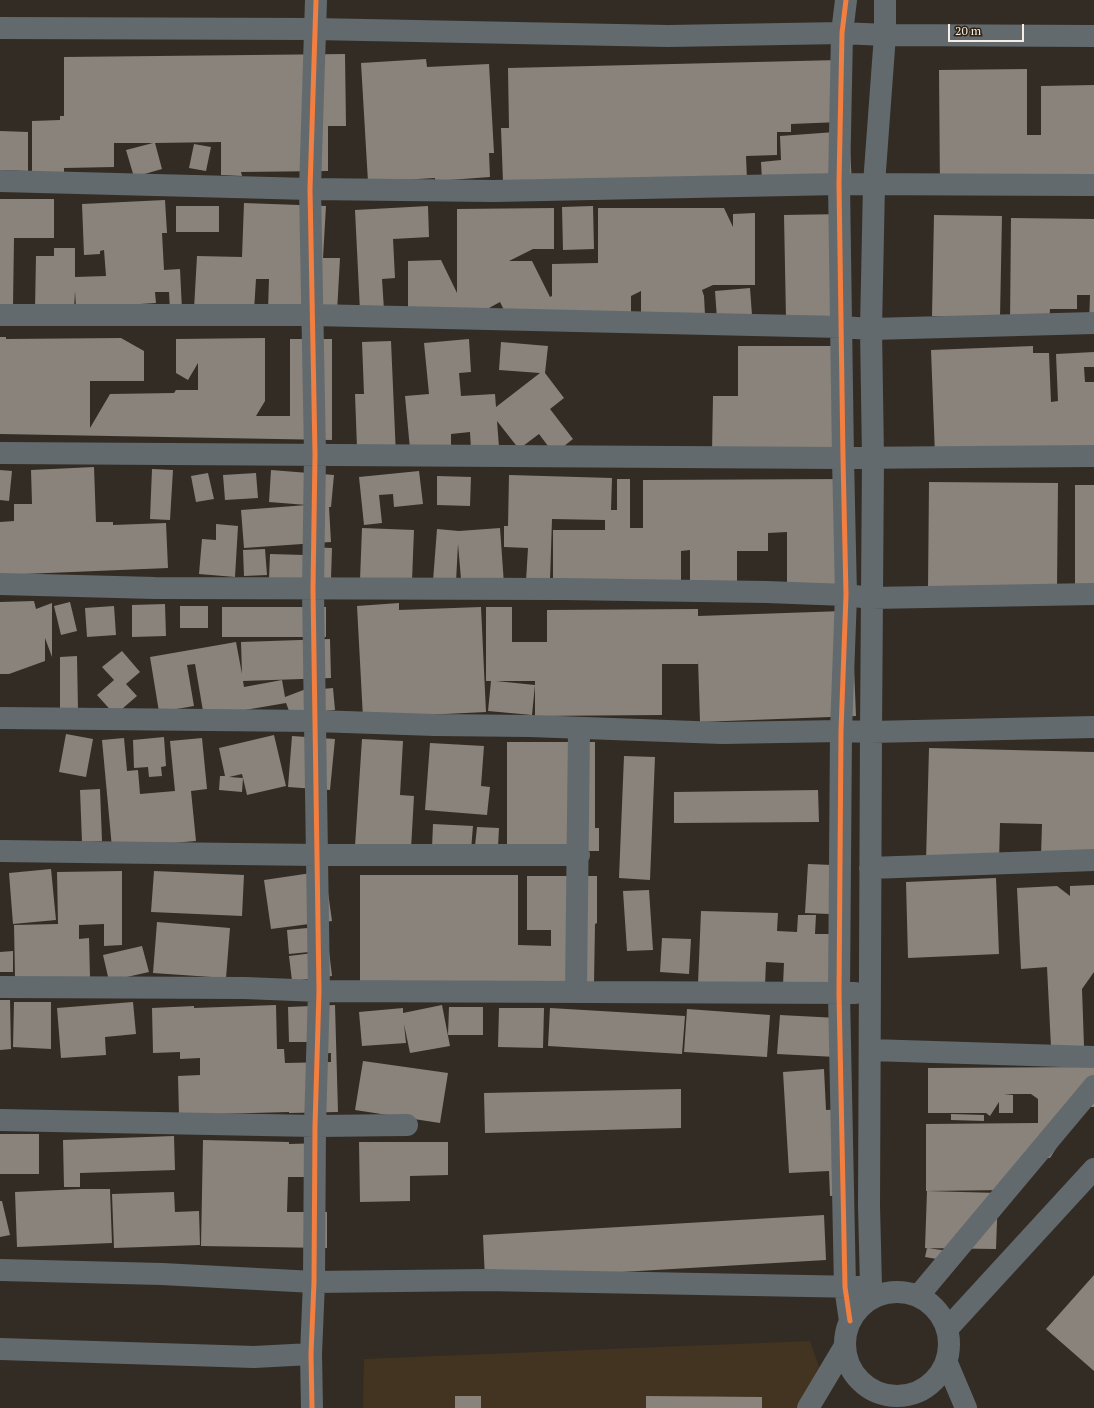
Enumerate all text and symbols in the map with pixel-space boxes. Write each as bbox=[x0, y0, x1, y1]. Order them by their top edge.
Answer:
scale bar bbox=[950, 16, 1026, 42]
text: 20 m bbox=[955, 23, 981, 38]

